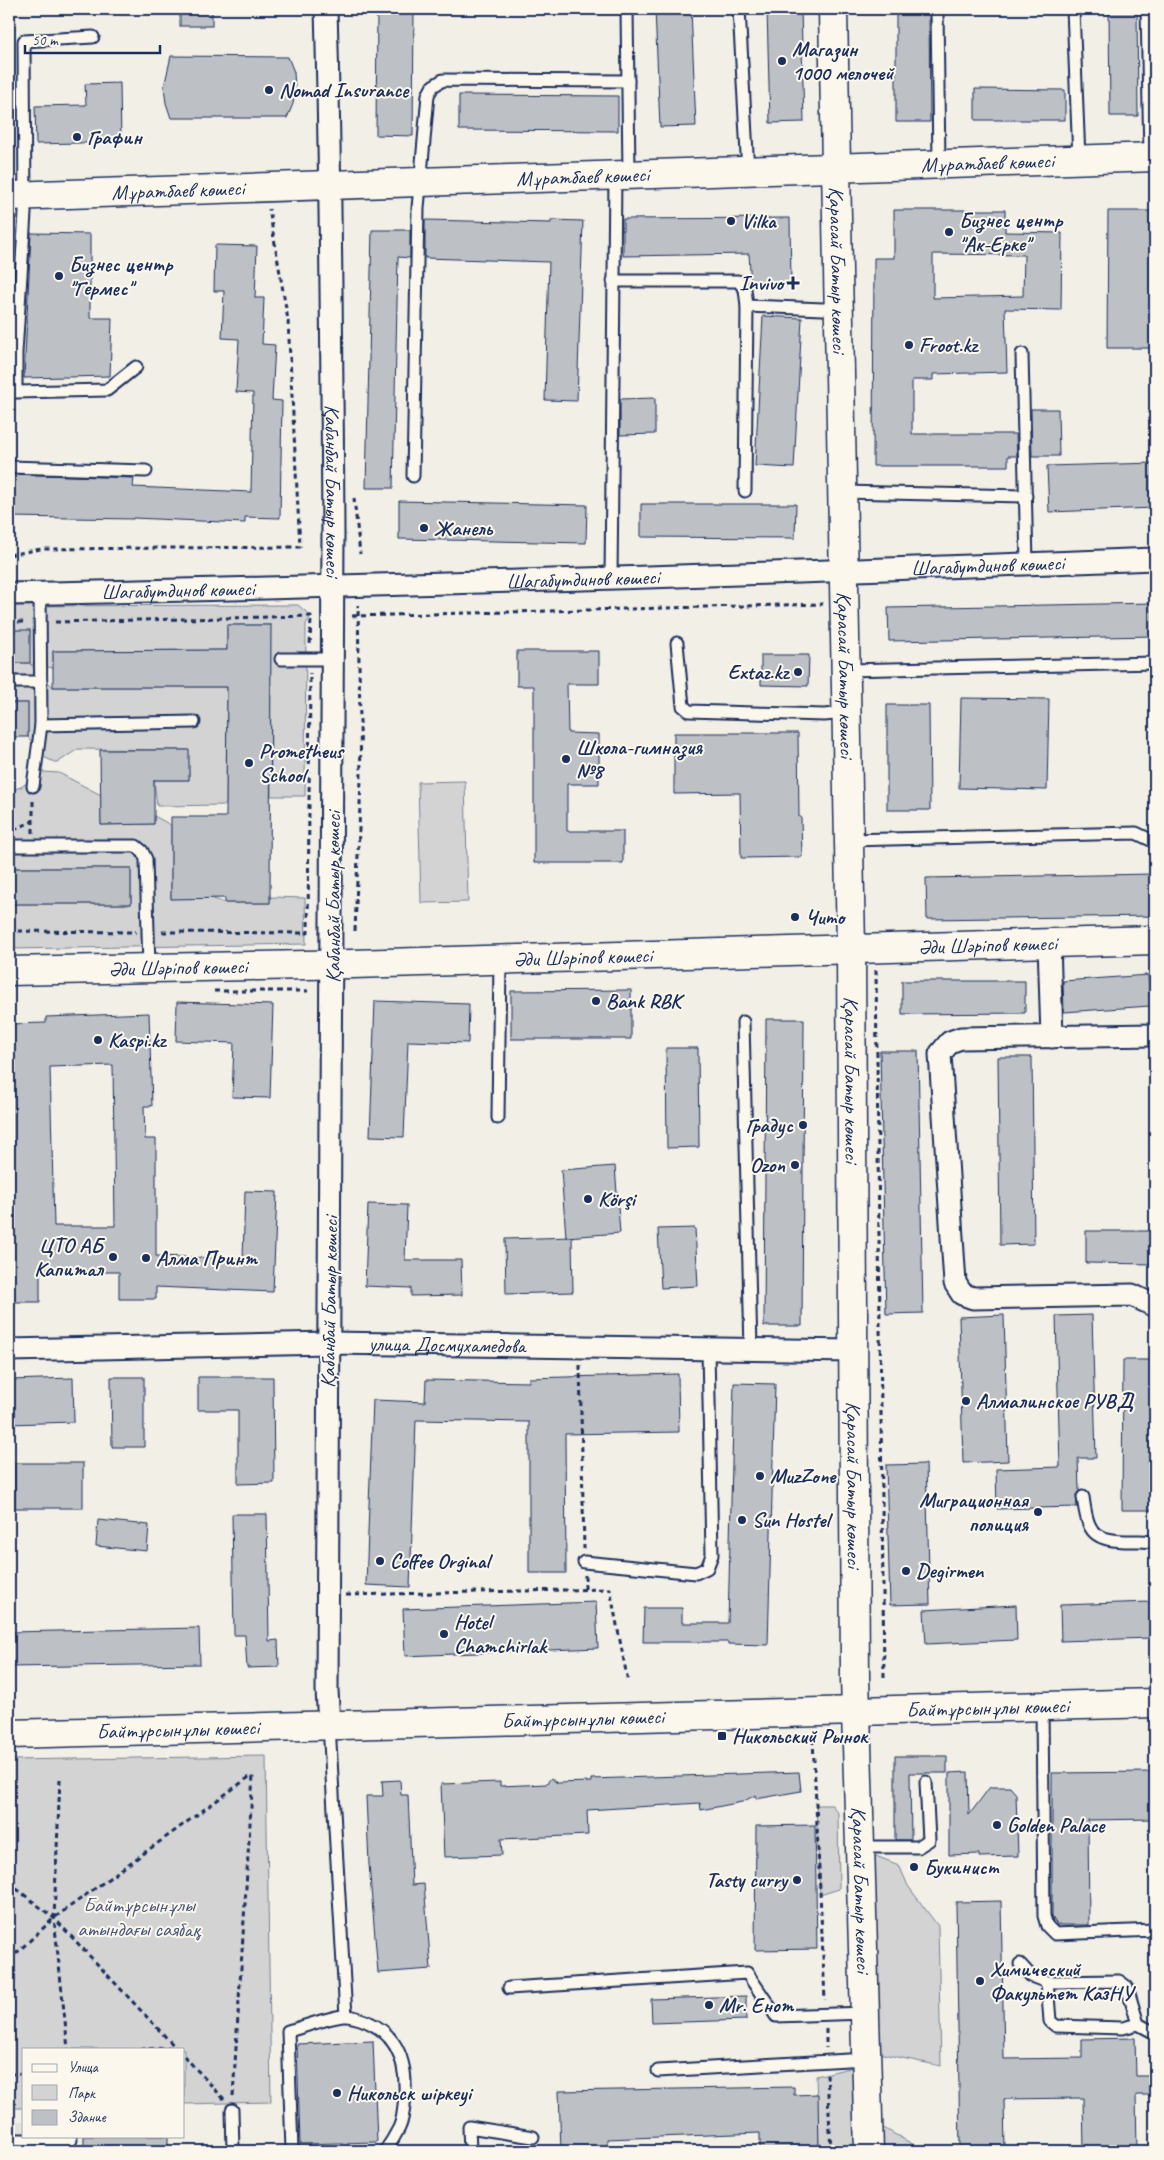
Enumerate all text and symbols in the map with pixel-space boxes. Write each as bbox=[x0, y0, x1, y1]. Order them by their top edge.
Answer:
scale bar bbox=[25, 22, 160, 54]
text: 50 m bbox=[32, 31, 59, 50]
place label: Магазин 1000 мелочей bbox=[792, 36, 895, 86]
marker: Магазин 1000 мелочей bbox=[776, 55, 788, 67]
place label: Nomad Insurance bbox=[279, 77, 410, 103]
marker: Nomad Insurance bbox=[263, 84, 275, 96]
place label: Графин bbox=[87, 124, 143, 150]
marker: Графин bbox=[71, 131, 83, 143]
street label: Мұратбаев көшесі bbox=[921, 147, 1057, 178]
street label: Мұратбаев көшесі bbox=[516, 161, 653, 192]
street label: Мұратбаев көшесі bbox=[111, 175, 248, 206]
street label: Қарасай Батыр көшесі bbox=[823, 186, 853, 356]
place label: Бизнес центр "Ак-Ерке" bbox=[959, 207, 1064, 257]
place label: Vilka bbox=[741, 208, 777, 234]
marker: Vilka bbox=[725, 215, 737, 227]
marker: Бизнес центр "Ак-Ерке" bbox=[943, 226, 955, 238]
place label: Бизнес центр "Гермес" bbox=[69, 251, 174, 301]
marker: Бизнес центр "Гермес" bbox=[53, 270, 65, 282]
place label: Invivo bbox=[739, 270, 785, 296]
marker: Invivo bbox=[787, 277, 799, 289]
place label: Froot.kz bbox=[919, 332, 979, 358]
marker: Froot.kz bbox=[903, 339, 915, 351]
street label: Қабанбай Батыр көшесі bbox=[319, 405, 346, 580]
place label: Жанель bbox=[434, 515, 494, 541]
marker: Жанель bbox=[418, 522, 430, 534]
street label: Шагабутдинов көшесі bbox=[910, 549, 1068, 581]
street label: Шагабутдинов көшесі bbox=[506, 564, 663, 594]
street label: Шагабутдинов көшесі bbox=[101, 575, 258, 605]
street label: Қарасай Батыр көшесі bbox=[831, 591, 860, 761]
place label: Extaz.kz bbox=[728, 659, 790, 685]
marker: Extaz.kz bbox=[792, 666, 804, 678]
place label: Школа-гимназия №8 bbox=[576, 734, 703, 784]
place label: Prometheus School bbox=[259, 738, 346, 788]
marker: Школа-гимназия №8 bbox=[560, 753, 572, 765]
marker: Prometheus School bbox=[243, 757, 255, 769]
street label: Қабанбай Батыр көшесі bbox=[320, 808, 346, 983]
place label: Чито bbox=[805, 904, 847, 930]
marker: Чито bbox=[789, 911, 801, 923]
street label: Әди Шәріпов көшесі bbox=[918, 930, 1060, 960]
street label: Әди Шәріпов көшесі bbox=[513, 942, 656, 972]
street label: Әди Шәріпов көшесі bbox=[108, 953, 251, 982]
place label: Bank RBK bbox=[606, 988, 685, 1014]
marker: Bank RBK bbox=[590, 995, 602, 1007]
street label: Қарасай Батыр көшесі bbox=[838, 997, 865, 1166]
place label: Kaspi.kz bbox=[108, 1027, 168, 1053]
marker: Kaspi.kz bbox=[92, 1034, 104, 1046]
place label: Градус bbox=[745, 1112, 793, 1139]
marker: Градус bbox=[797, 1119, 809, 1131]
place label: Ozon bbox=[750, 1152, 785, 1178]
marker: Ozon bbox=[789, 1159, 801, 1171]
place label: Körşi bbox=[598, 1186, 638, 1212]
marker: Körşi bbox=[582, 1193, 594, 1205]
street label: Қабанбай Батыр көшесі bbox=[315, 1213, 344, 1388]
place label: ЦТО АБ Капитал bbox=[34, 1232, 106, 1282]
place label: Алма Принт bbox=[156, 1245, 259, 1271]
marker: ЦТО АБ Капитал bbox=[107, 1251, 119, 1263]
marker: Алма Принт bbox=[140, 1252, 152, 1264]
street label: улица Досмухамедова bbox=[366, 1331, 528, 1359]
place label: Алмалинское РУВД bbox=[976, 1388, 1135, 1414]
marker: Алмалинское РУВД bbox=[960, 1395, 972, 1407]
street label: Қарасай Батыр көшесі bbox=[840, 1402, 867, 1571]
place label: MuzZone bbox=[770, 1463, 837, 1489]
marker: MuzZone bbox=[754, 1470, 766, 1482]
place label: Миграционная полиция bbox=[919, 1487, 1030, 1537]
marker: Миграционная полиция bbox=[1032, 1506, 1044, 1518]
place label: Sun Hostel bbox=[752, 1507, 833, 1533]
marker: Sun Hostel bbox=[736, 1514, 748, 1526]
place label: Coffee Orginal bbox=[390, 1548, 493, 1574]
marker: Coffee Orginal bbox=[374, 1555, 386, 1567]
place label: Degirmen bbox=[916, 1558, 985, 1584]
marker: Degirmen bbox=[900, 1565, 912, 1577]
place label: Hotel Chamchirlak bbox=[454, 1609, 548, 1659]
marker: Hotel Chamchirlak bbox=[438, 1628, 450, 1640]
street label: Байтұрсынұлы көшесі bbox=[906, 1692, 1072, 1723]
street label: Байтұрсынұлы көшесі bbox=[501, 1703, 667, 1734]
street label: Байтұрсынұлы көшесі bbox=[96, 1714, 263, 1745]
place label: Никольский Рынок bbox=[732, 1723, 869, 1749]
marker: Никольский Рынок bbox=[716, 1730, 728, 1742]
street label: Қарасай Батыр көшесі bbox=[846, 1806, 877, 1976]
place label: Golden Palace bbox=[1007, 1812, 1106, 1838]
marker: Golden Palace bbox=[991, 1819, 1003, 1831]
place label: Букинист bbox=[924, 1854, 1000, 1880]
marker: Букинист bbox=[908, 1861, 920, 1873]
place label: Tasty curry bbox=[706, 1867, 789, 1893]
marker: Tasty curry bbox=[791, 1874, 803, 1886]
park label: Байтұрсынұлы атындағы саябақ bbox=[78, 1892, 202, 1942]
place label: Химический Факультет КазНУ bbox=[990, 1956, 1137, 2007]
marker: Химический Факультет КазНУ bbox=[974, 1975, 986, 1987]
place label: Mr. Енот bbox=[719, 1992, 795, 2018]
marker: Mr. Енот bbox=[703, 1999, 715, 2011]
legend bbox=[22, 2048, 185, 2138]
text: Улица bbox=[68, 2058, 99, 2077]
place label: Никольск шіркеуі bbox=[347, 2080, 474, 2107]
text: Парк bbox=[68, 2084, 96, 2103]
marker: Никольск шіркеуі bbox=[331, 2087, 343, 2099]
text: Здание bbox=[68, 2108, 107, 2127]

